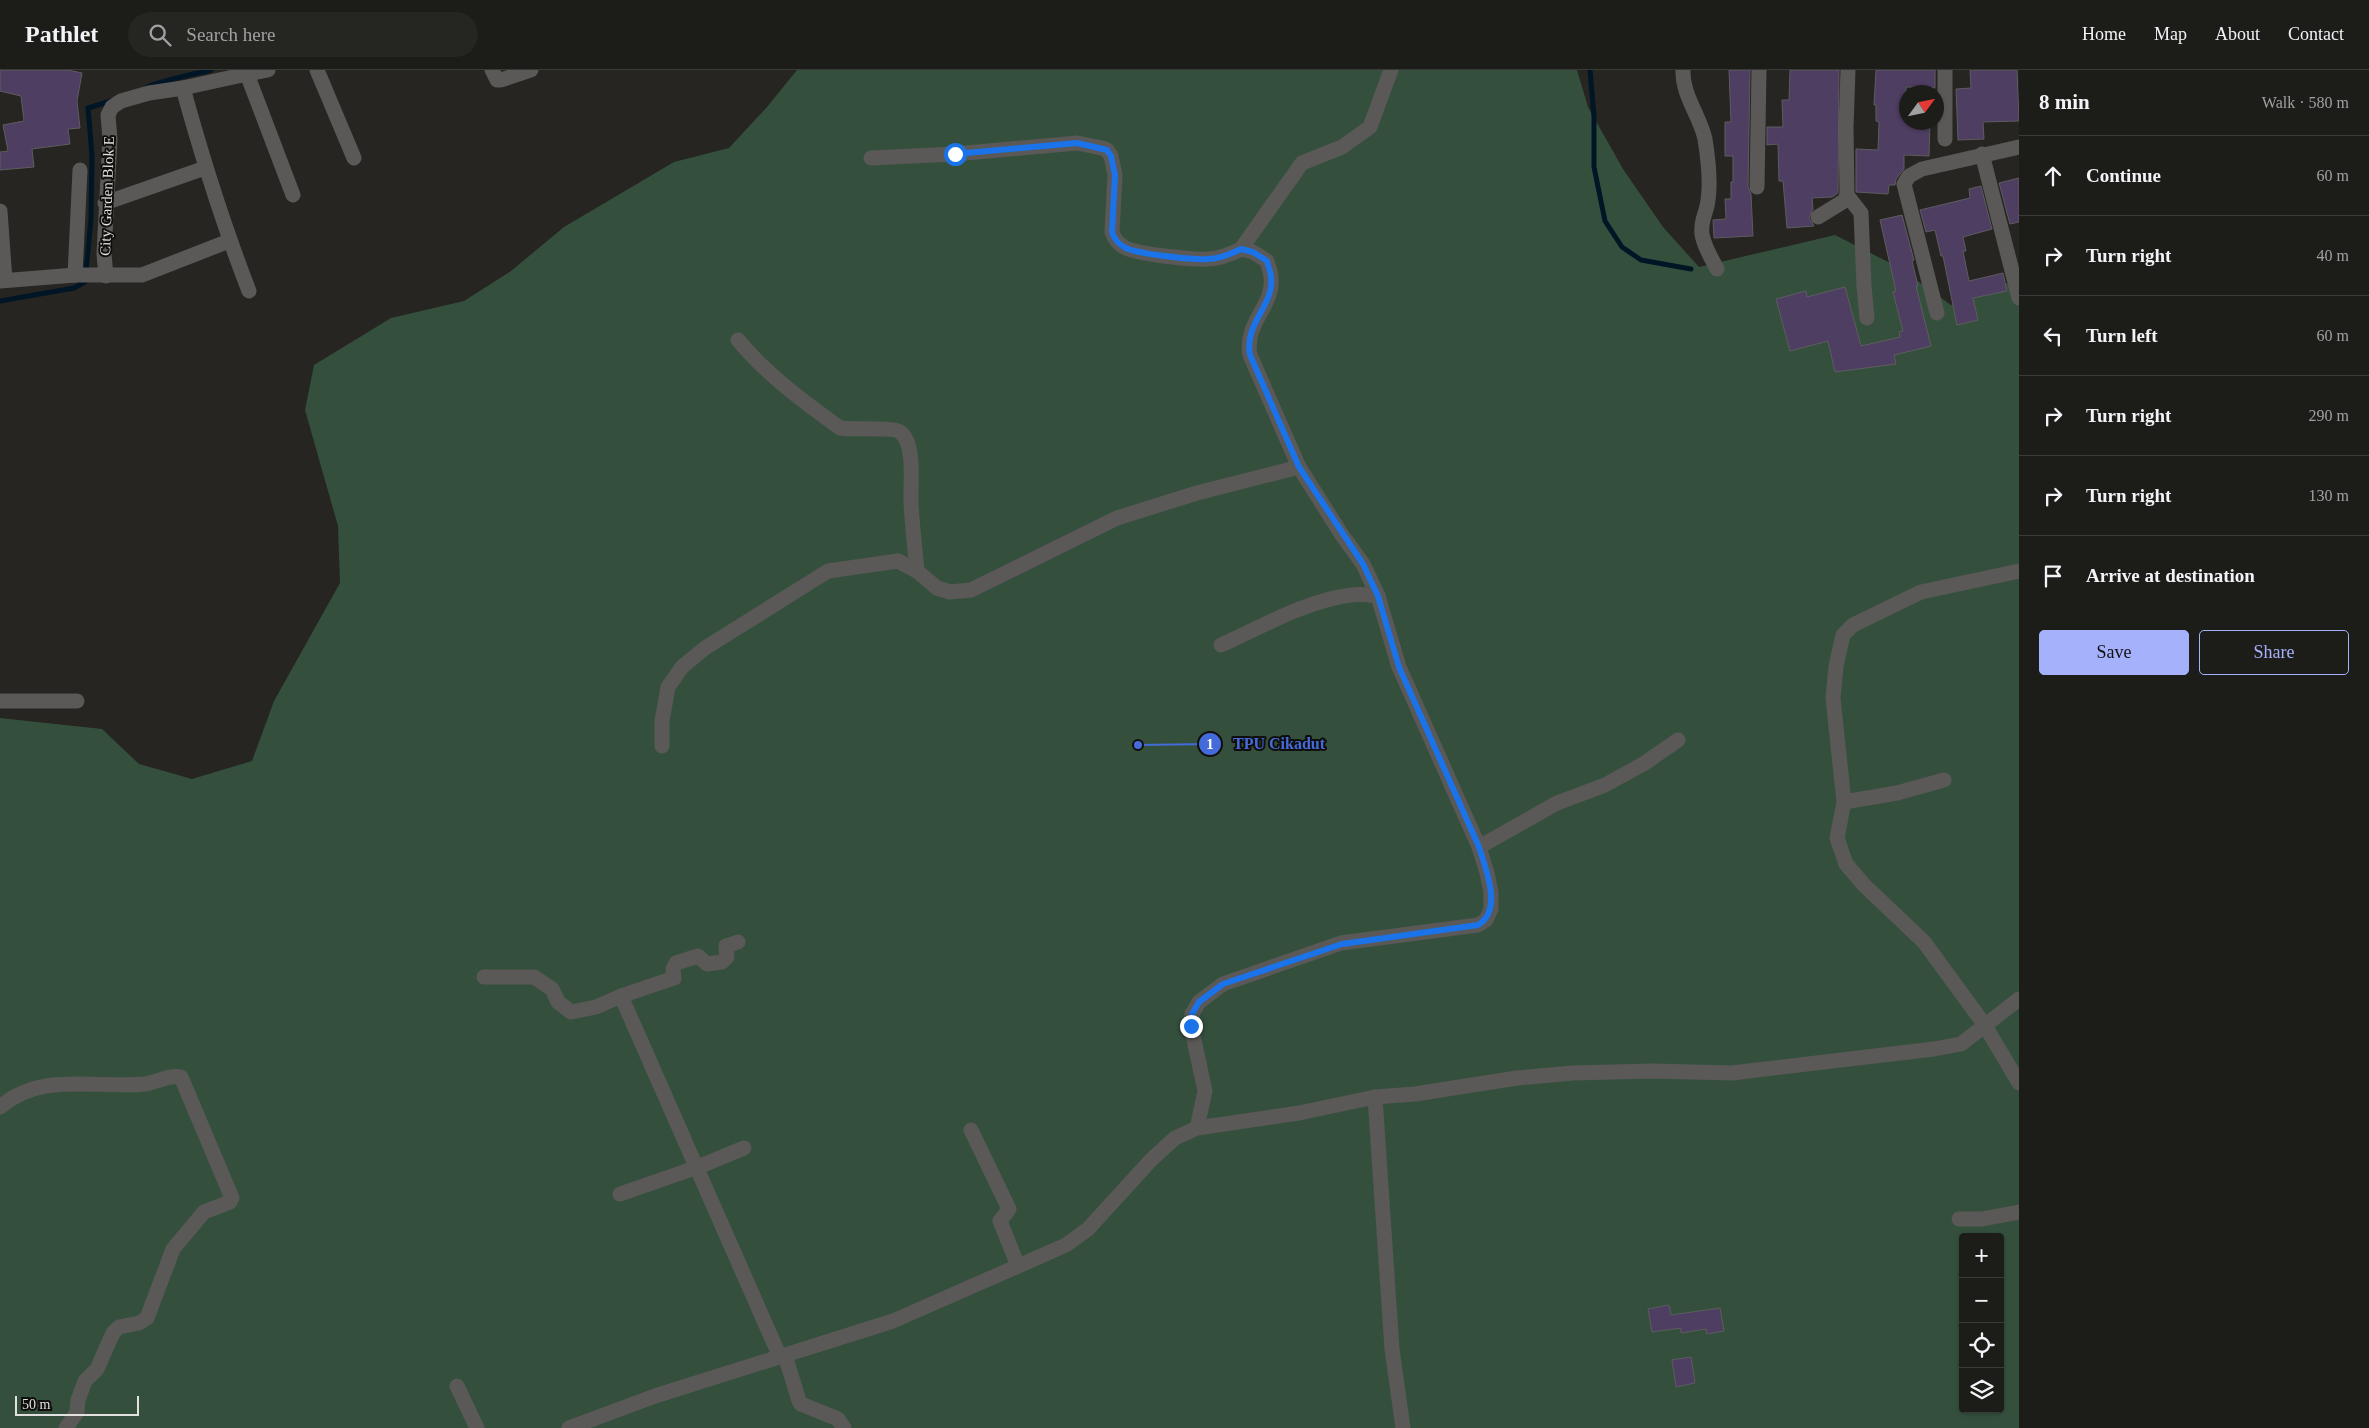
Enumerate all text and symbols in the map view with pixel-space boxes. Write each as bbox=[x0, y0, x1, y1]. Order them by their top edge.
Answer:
search box bbox=[128, 12, 478, 57]
text: Pathlet bbox=[25, 21, 98, 47]
icon: search bbox=[146, 21, 174, 49]
text: Search here bbox=[186, 24, 275, 45]
text: Home bbox=[2082, 24, 2126, 44]
text: Map bbox=[2154, 24, 2187, 44]
text: About bbox=[2215, 24, 2260, 44]
text: Contact bbox=[2288, 24, 2344, 44]
north arrow bbox=[1899, 85, 1944, 130]
text: 8 min bbox=[2039, 90, 2090, 114]
text: Walk · 580 m bbox=[2262, 94, 2349, 111]
street label: City Garden Blok E bbox=[97, 136, 117, 256]
route start bbox=[944, 143, 967, 166]
icon: ahead bbox=[2039, 162, 2067, 190]
text: Continue bbox=[2086, 165, 2161, 186]
text: 60 m bbox=[2317, 167, 2349, 184]
icon: right bbox=[2039, 242, 2067, 270]
text: Turn right bbox=[2086, 245, 2171, 266]
text: 40 m bbox=[2317, 247, 2349, 264]
icon: left bbox=[2039, 322, 2067, 350]
text: Turn left bbox=[2086, 325, 2158, 346]
text: 60 m bbox=[2317, 327, 2349, 344]
icon: right bbox=[2039, 402, 2067, 430]
text: Turn right bbox=[2086, 405, 2171, 426]
text: 290 m bbox=[2309, 407, 2349, 424]
icon: right bbox=[2039, 482, 2067, 510]
text: Turn right bbox=[2086, 485, 2171, 506]
text: 130 m bbox=[2309, 487, 2349, 504]
icon: arrive bbox=[2039, 562, 2067, 590]
text: Arrive at destination bbox=[2086, 565, 2255, 586]
button: Save bbox=[2039, 630, 2189, 675]
button: Share bbox=[2199, 630, 2349, 675]
callout: TPU Cikadut bbox=[1198, 728, 1335, 759]
text: TPU Cikadut bbox=[1233, 735, 1326, 752]
text: 1 bbox=[1206, 736, 1214, 752]
route end bbox=[1180, 1015, 1203, 1038]
map controls bbox=[1959, 1233, 2004, 1413]
button: + bbox=[1959, 1233, 2004, 1278]
button: − bbox=[1959, 1278, 2004, 1323]
button: locate bbox=[1959, 1323, 2004, 1368]
button: layers bbox=[1959, 1368, 2004, 1413]
scale bar bbox=[15, 1393, 139, 1416]
text: 50 m bbox=[22, 1397, 50, 1412]

